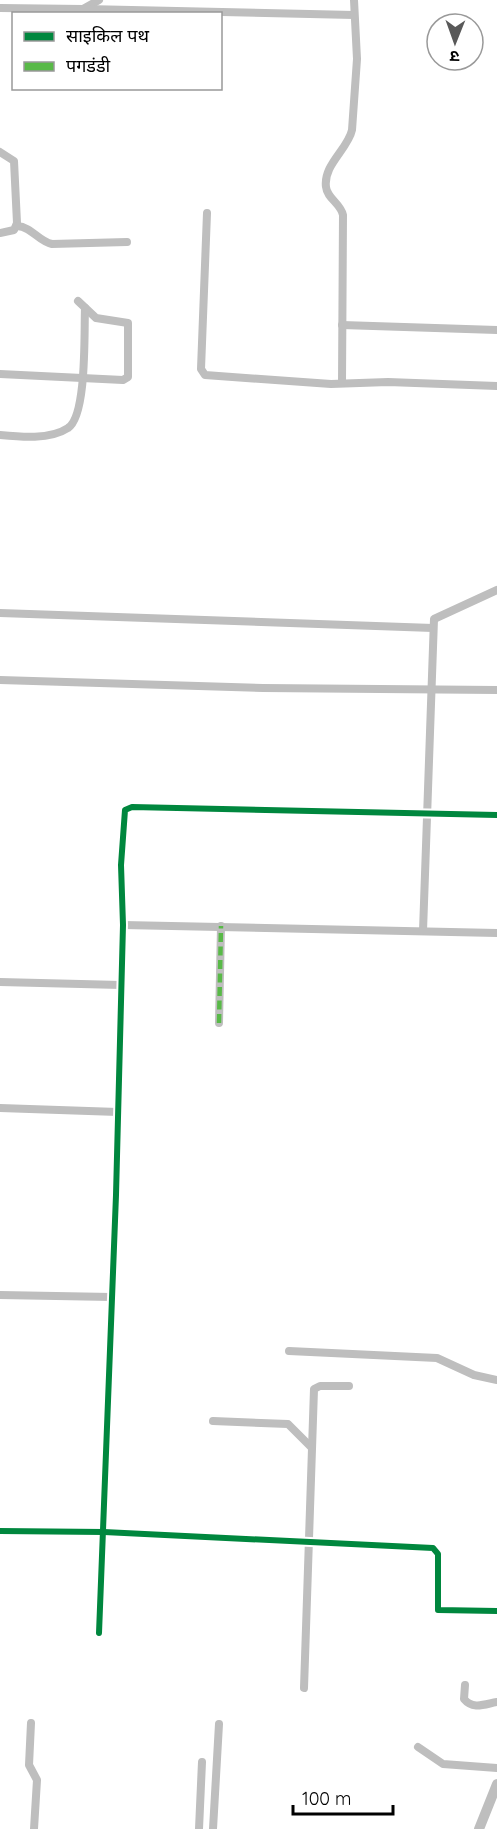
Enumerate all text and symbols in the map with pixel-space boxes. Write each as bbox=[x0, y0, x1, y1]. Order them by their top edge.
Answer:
legend bbox=[12, 12, 222, 90]
north arrow bbox=[425, 12, 485, 72]
text: साइकिल पथ bbox=[66, 24, 149, 47]
text: उ bbox=[449, 47, 460, 67]
text: पगडंडी bbox=[66, 54, 111, 77]
scale bar bbox=[293, 1778, 394, 1816]
text: 100 m bbox=[302, 1787, 351, 1810]

